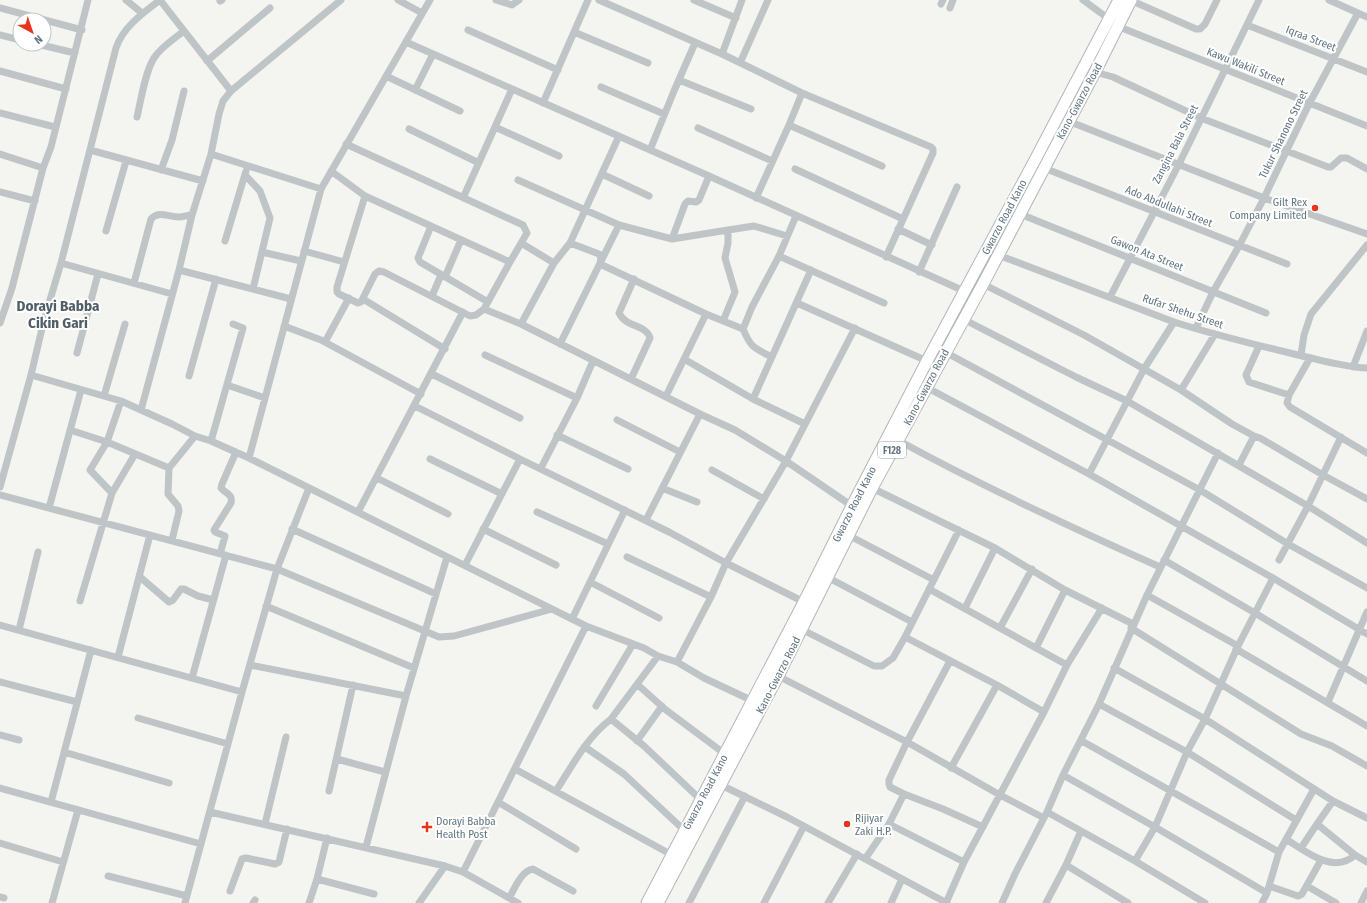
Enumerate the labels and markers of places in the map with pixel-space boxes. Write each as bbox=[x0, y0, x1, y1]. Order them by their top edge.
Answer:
place label: Gilt Rex Company Limited bbox=[1229, 196, 1307, 222]
marker: Gilt Rex Company Limited bbox=[1310, 203, 1320, 213]
place label: Rijiyar Zaki H.P. bbox=[855, 812, 892, 838]
place label: Dorayi Babba Health Post bbox=[436, 815, 496, 841]
marker: Rijiyar Zaki H.P. bbox=[842, 819, 852, 829]
marker: Dorayi Babba Health Post bbox=[421, 821, 433, 833]

